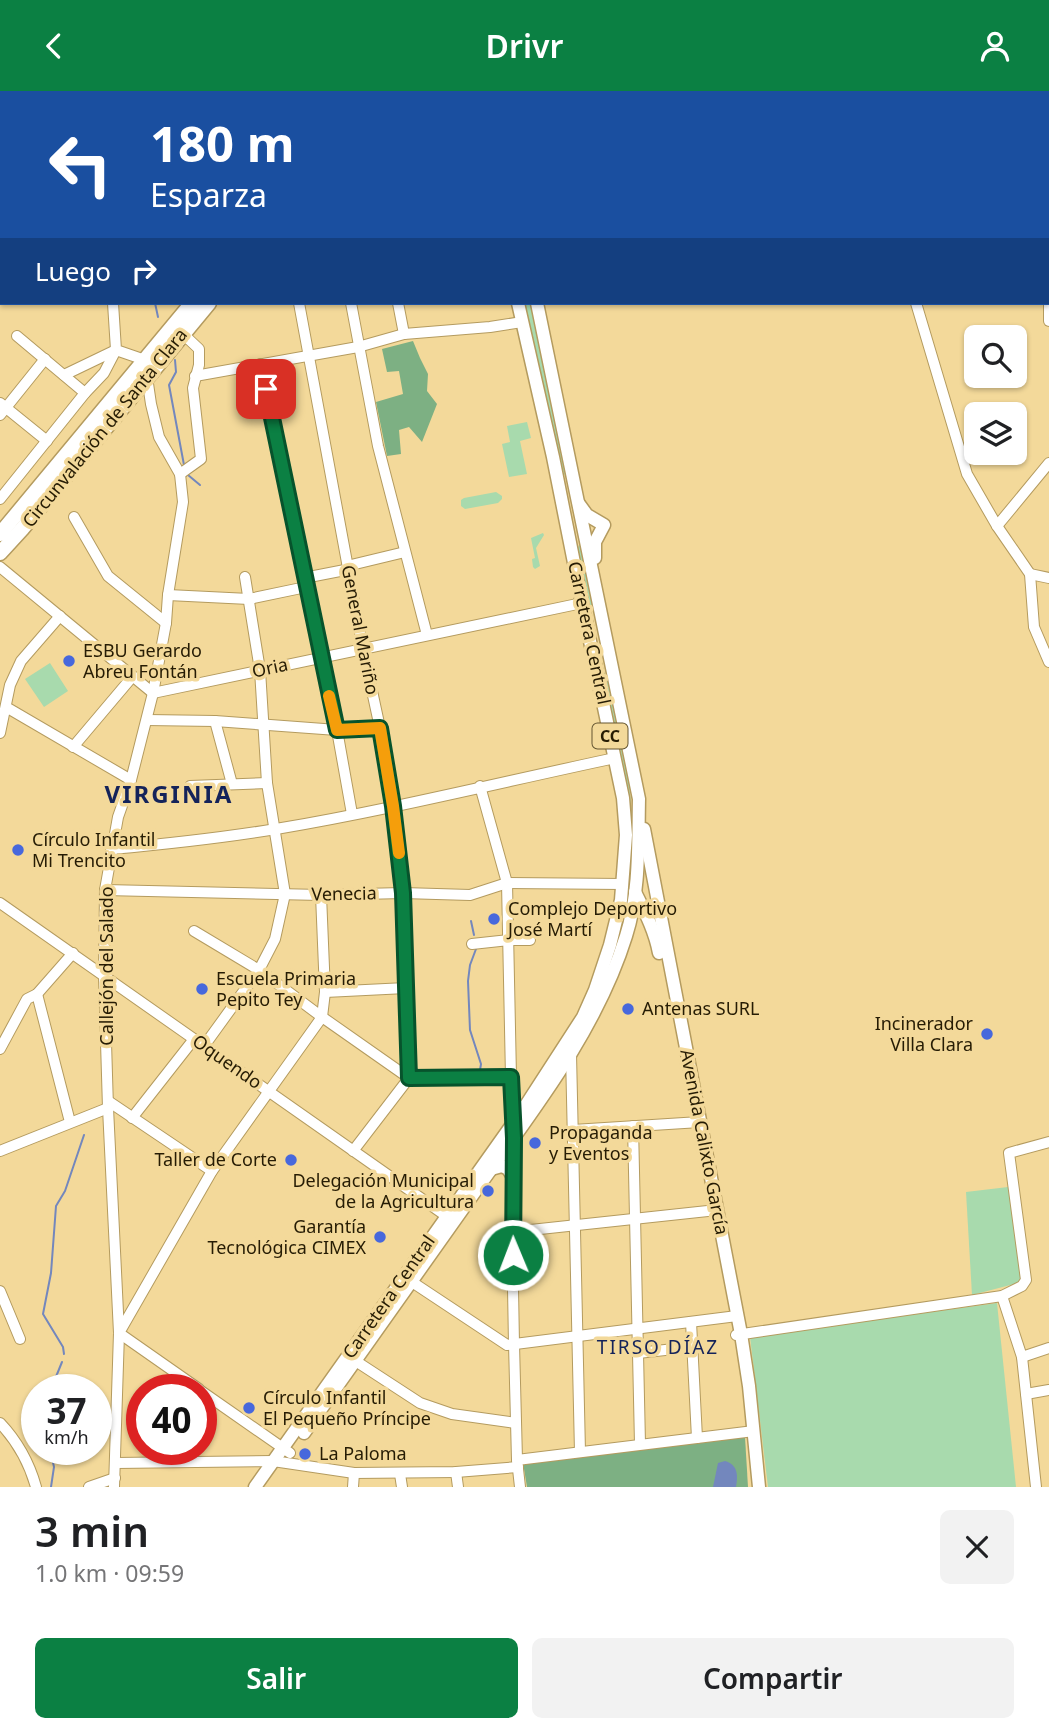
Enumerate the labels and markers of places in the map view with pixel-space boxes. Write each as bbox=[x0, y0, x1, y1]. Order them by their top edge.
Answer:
pin bbox=[236, 359, 296, 419]
place label: ESBU Gerardo Abreu Fontán bbox=[83, 638, 202, 683]
marker: ESBU Gerardo Abreu Fontán bbox=[61, 653, 77, 669]
place label: Círculo Infantil Mi Trencito bbox=[32, 827, 156, 872]
marker: Círculo Infantil Mi Trencito bbox=[10, 842, 26, 858]
place label: Complejo Deportivo José Martí bbox=[506, 896, 677, 941]
marker: Complejo Deportivo José Martí bbox=[486, 911, 502, 927]
place label: Escuela Primaria Pepito Tey bbox=[216, 966, 356, 1011]
marker: Escuela Primaria Pepito Tey bbox=[194, 981, 210, 997]
place label: Antenas SURL bbox=[642, 996, 759, 1020]
marker: Antenas SURL bbox=[620, 1001, 636, 1017]
place label: Incinerador Villa Clara bbox=[875, 1011, 974, 1056]
marker: Incinerador Villa Clara bbox=[979, 1026, 995, 1042]
place label: Propaganda y Eventos bbox=[549, 1120, 652, 1165]
marker: Propaganda y Eventos bbox=[527, 1135, 543, 1151]
place label: Taller de Corte bbox=[155, 1147, 277, 1171]
marker: Taller de Corte bbox=[283, 1152, 299, 1168]
place label: Delegación Municipal de la Agricultura bbox=[292, 1168, 474, 1213]
marker: Delegación Municipal de la Agricultura bbox=[480, 1183, 496, 1199]
place label: Garantía Tecnológica CIMEX bbox=[207, 1214, 366, 1259]
marker: Garantía Tecnológica CIMEX bbox=[372, 1229, 388, 1245]
place label: Círculo Infantil El Pequeño Príncipe bbox=[263, 1385, 431, 1430]
marker: Círculo Infantil El Pequeño Príncipe bbox=[241, 1400, 257, 1416]
place label: La Paloma bbox=[319, 1441, 407, 1465]
marker: La Paloma bbox=[297, 1446, 313, 1462]

